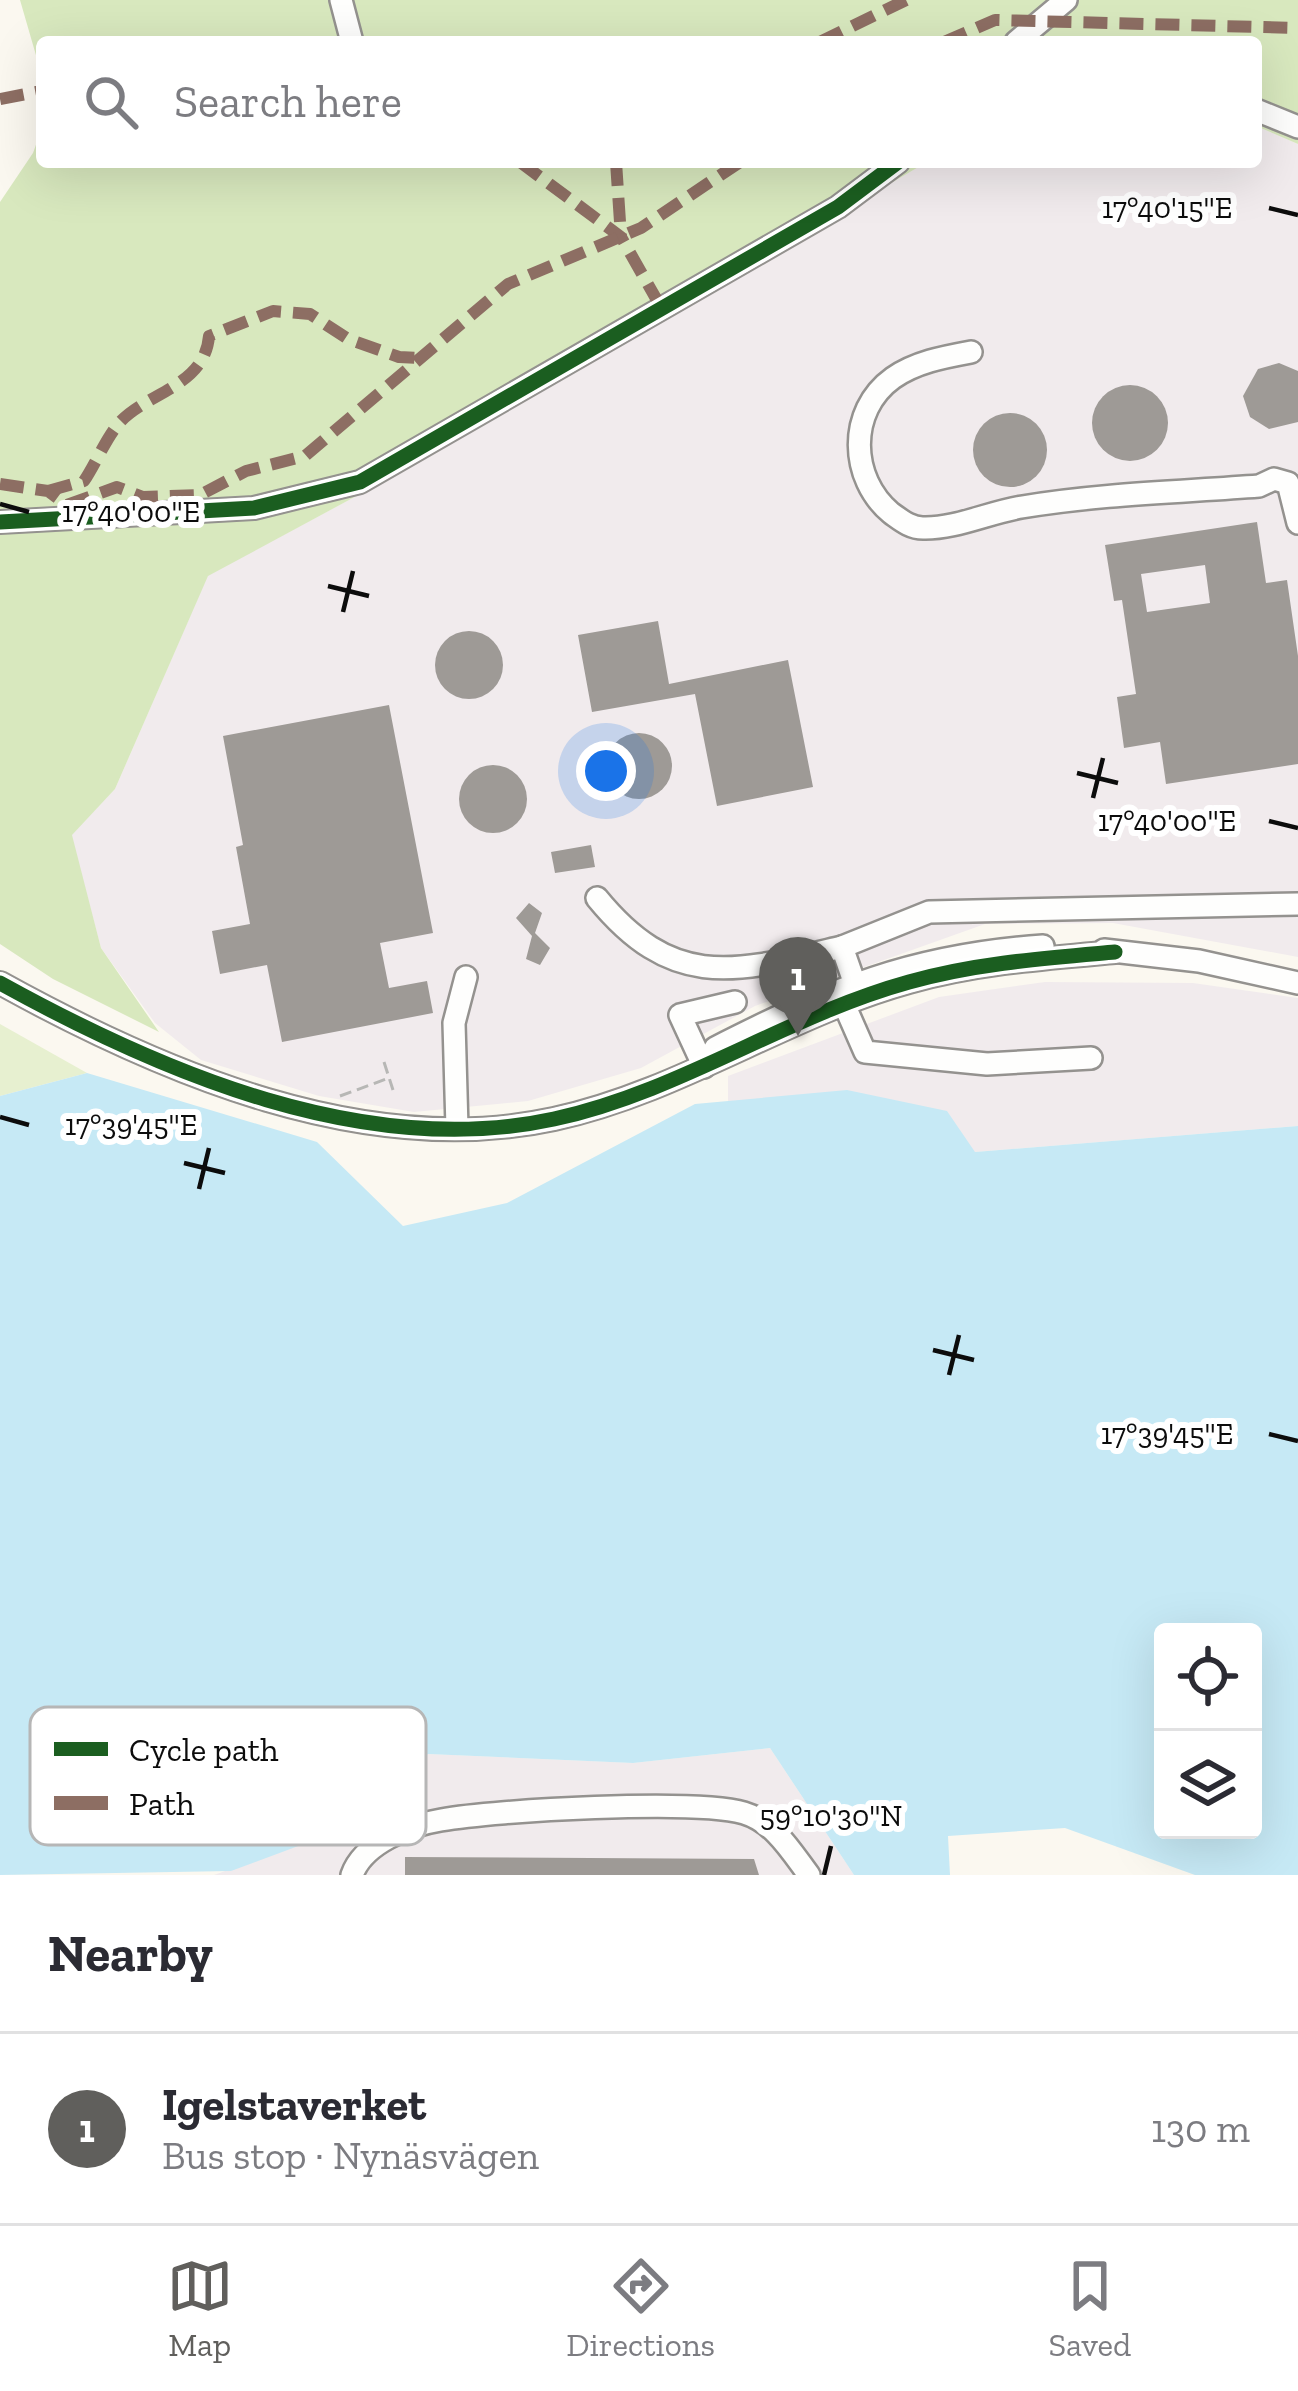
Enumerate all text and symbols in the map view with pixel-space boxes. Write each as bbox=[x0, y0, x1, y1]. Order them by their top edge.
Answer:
search box bbox=[36, 36, 1262, 168]
icon: search bbox=[78, 69, 144, 135]
text: Search here bbox=[174, 75, 402, 129]
text: 17°40'15"E bbox=[1102, 190, 1232, 226]
text: 17°40'00"E bbox=[62, 494, 200, 530]
your location bbox=[576, 741, 636, 801]
text: 17°40'00"E bbox=[1098, 803, 1236, 839]
pin: 1 bbox=[759, 937, 837, 1036]
text: 17°39'45"E bbox=[65, 1107, 197, 1143]
text: 17°39'45"E bbox=[1101, 1416, 1233, 1452]
map controls bbox=[1154, 1623, 1262, 1839]
button: locate bbox=[1154, 1623, 1262, 1731]
legend bbox=[30, 1707, 426, 1845]
text: Cycle path bbox=[129, 1730, 279, 1769]
button: layers bbox=[1154, 1731, 1262, 1839]
text: Path bbox=[129, 1784, 195, 1823]
text: 59°10'30"N bbox=[760, 1798, 902, 1834]
text: Nearby bbox=[48, 1923, 213, 1984]
text: Igelstaverket bbox=[162, 2078, 426, 2132]
text: 1 bbox=[79, 2105, 95, 2152]
text: 130 m bbox=[1151, 2105, 1250, 2152]
text: Bus stop · Nynäsvägen bbox=[162, 2132, 539, 2179]
tab: Map bbox=[167, 2253, 233, 2364]
tab: Directions bbox=[566, 2253, 715, 2364]
tab: Saved bbox=[1049, 2253, 1131, 2364]

